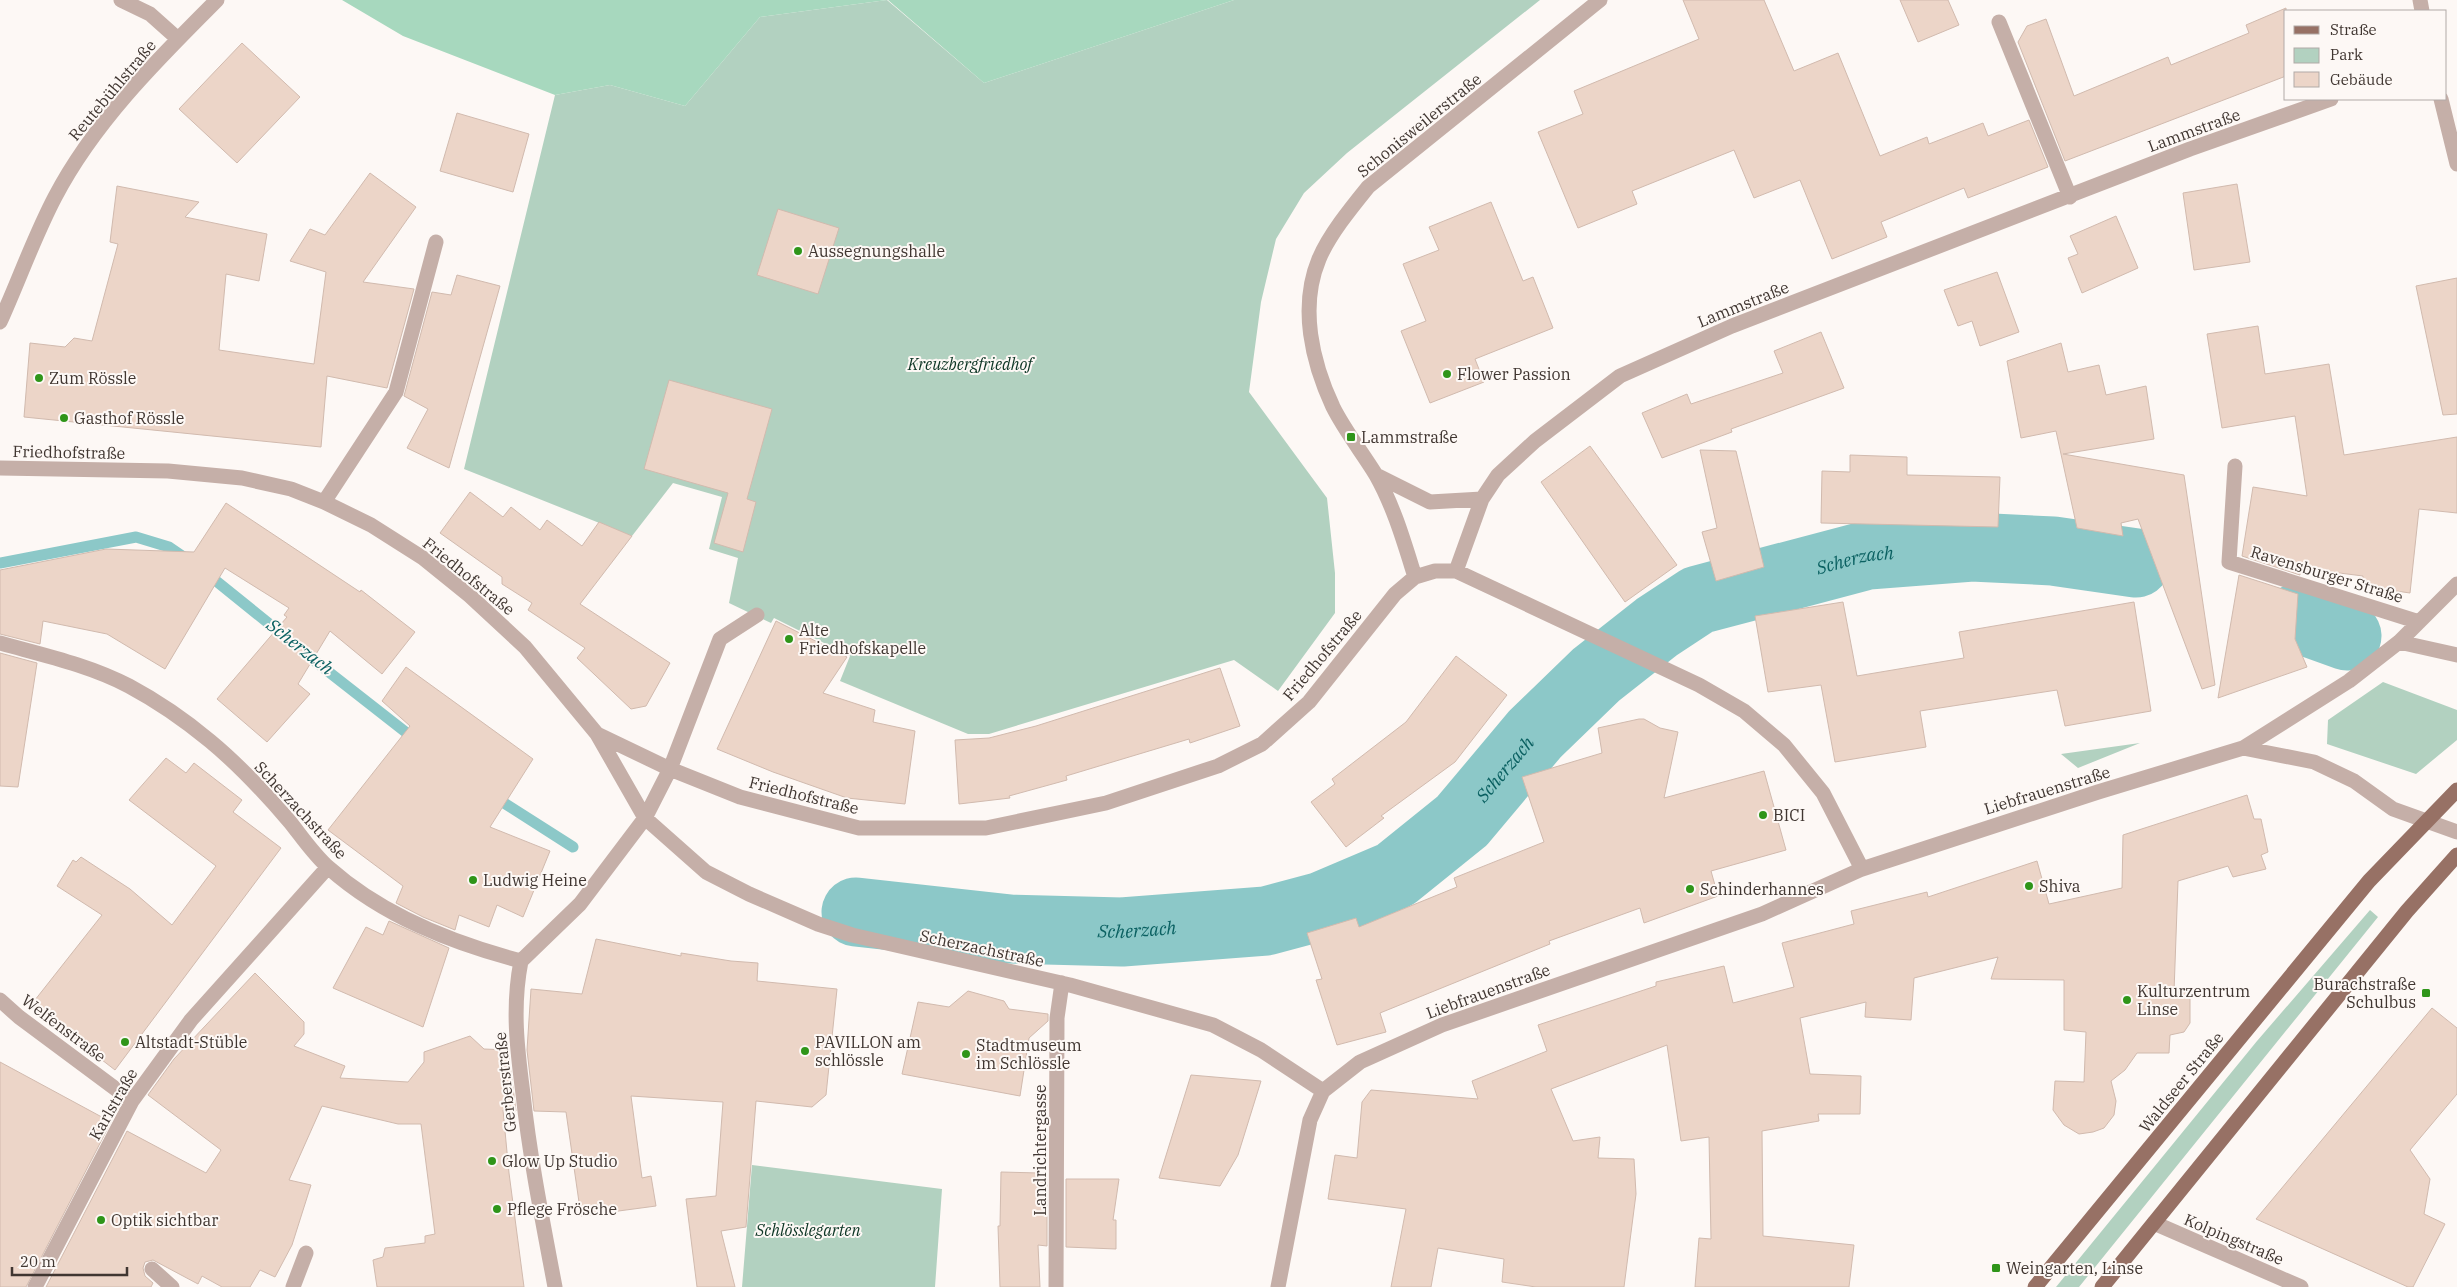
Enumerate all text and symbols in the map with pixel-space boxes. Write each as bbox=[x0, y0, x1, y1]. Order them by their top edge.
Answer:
legend bbox=[2284, 10, 2447, 100]
text: Straße bbox=[2330, 20, 2377, 39]
street label: Reutebühlstraße bbox=[64, 36, 160, 144]
text: Park bbox=[2330, 45, 2363, 64]
street label: Schonisweilerstraße bbox=[1353, 69, 1485, 181]
text: Gebäude bbox=[2330, 70, 2393, 89]
street label: Lammstraße bbox=[2145, 104, 2243, 156]
place label: Aussegnungshalle bbox=[808, 241, 945, 261]
marker: Aussegnungshalle bbox=[792, 245, 804, 257]
street label: Lammstraße bbox=[1694, 277, 1792, 331]
park label: Kreuzbergfriedhof bbox=[907, 354, 1035, 374]
place label: Flower Passion bbox=[1457, 364, 1571, 384]
place label: Zum Rössle bbox=[49, 368, 136, 388]
marker: Flower Passion bbox=[1441, 368, 1453, 380]
marker: Zum Rössle bbox=[33, 372, 45, 384]
place label: Gasthof Rössle bbox=[74, 408, 184, 428]
marker: Gasthof Rössle bbox=[58, 412, 70, 424]
place label: Lammstraße bbox=[1361, 427, 1458, 447]
marker: Lammstraße bbox=[1345, 431, 1357, 443]
street label: Friedhofstraße bbox=[13, 441, 125, 463]
street label: Friedhofstraße bbox=[419, 533, 519, 619]
water label: Scherzach bbox=[1813, 541, 1895, 579]
street label: Ravensburger Straße bbox=[2248, 541, 2406, 607]
street label: Friedhofstraße bbox=[1278, 605, 1366, 705]
water label: Scherzach bbox=[261, 613, 338, 680]
place label: Alte Friedhofskapelle bbox=[799, 620, 926, 658]
marker: Alte Friedhofskapelle bbox=[783, 633, 795, 645]
water label: Scherzach bbox=[1470, 731, 1539, 808]
street label: Scherzachstraße bbox=[251, 757, 351, 863]
street label: Liebfrauenstraße bbox=[1982, 761, 2112, 819]
street label: Friedhofstraße bbox=[747, 772, 861, 818]
place label: BICI bbox=[1773, 805, 1805, 825]
marker: BICI bbox=[1757, 809, 1769, 821]
place label: Ludwig Heine bbox=[483, 870, 587, 890]
marker: Ludwig Heine bbox=[467, 874, 479, 886]
place label: Shiva bbox=[2039, 876, 2081, 896]
place label: Schinderhannes bbox=[1700, 879, 1824, 899]
marker: Shiva bbox=[2023, 880, 2035, 892]
marker: Schinderhannes bbox=[1684, 883, 1696, 895]
water label: Scherzach bbox=[1096, 916, 1177, 943]
street label: Scherzachstraße bbox=[918, 925, 1046, 971]
street label: Liebfrauenstraße bbox=[1423, 959, 1553, 1023]
place label: Burachstraße Schulbus bbox=[2313, 974, 2416, 1012]
place label: Kulturzentrum Linse bbox=[2137, 981, 2250, 1019]
marker: Burachstraße Schulbus bbox=[2420, 987, 2432, 999]
street label: Welfenstraße bbox=[18, 990, 110, 1066]
marker: Kulturzentrum Linse bbox=[2121, 994, 2133, 1006]
street label: Waldseer Straße bbox=[2134, 1028, 2228, 1136]
street label: Gerberstraße bbox=[490, 1031, 520, 1133]
place label: Altstadt-Stüble bbox=[135, 1032, 247, 1052]
place label: PAVILLON am schlössle bbox=[815, 1032, 921, 1070]
place label: Stadtmuseum im Schlössle bbox=[976, 1035, 1082, 1073]
marker: Altstadt-Stüble bbox=[119, 1036, 131, 1048]
marker: PAVILLON am schlössle bbox=[799, 1045, 811, 1057]
marker: Stadtmuseum im Schlössle bbox=[960, 1048, 972, 1060]
street label: Karlstraße bbox=[84, 1064, 142, 1144]
street label: Landrichtergasse bbox=[1030, 1084, 1050, 1216]
place label: Glow Up Studio bbox=[502, 1151, 617, 1171]
marker: Glow Up Studio bbox=[486, 1155, 498, 1167]
place label: Pflege Frösche bbox=[507, 1199, 617, 1219]
marker: Pflege Frösche bbox=[491, 1203, 503, 1215]
street label: Kolpingstraße bbox=[2181, 1209, 2287, 1269]
place label: Optik sichtbar bbox=[111, 1210, 218, 1230]
marker: Optik sichtbar bbox=[95, 1214, 107, 1226]
park label: Schlösslegarten bbox=[755, 1220, 860, 1240]
scale bar bbox=[12, 1244, 128, 1276]
text: 20 m bbox=[20, 1252, 56, 1271]
place label: Weingarten, Linse bbox=[2006, 1258, 2143, 1278]
marker: Weingarten, Linse bbox=[1990, 1262, 2002, 1274]

